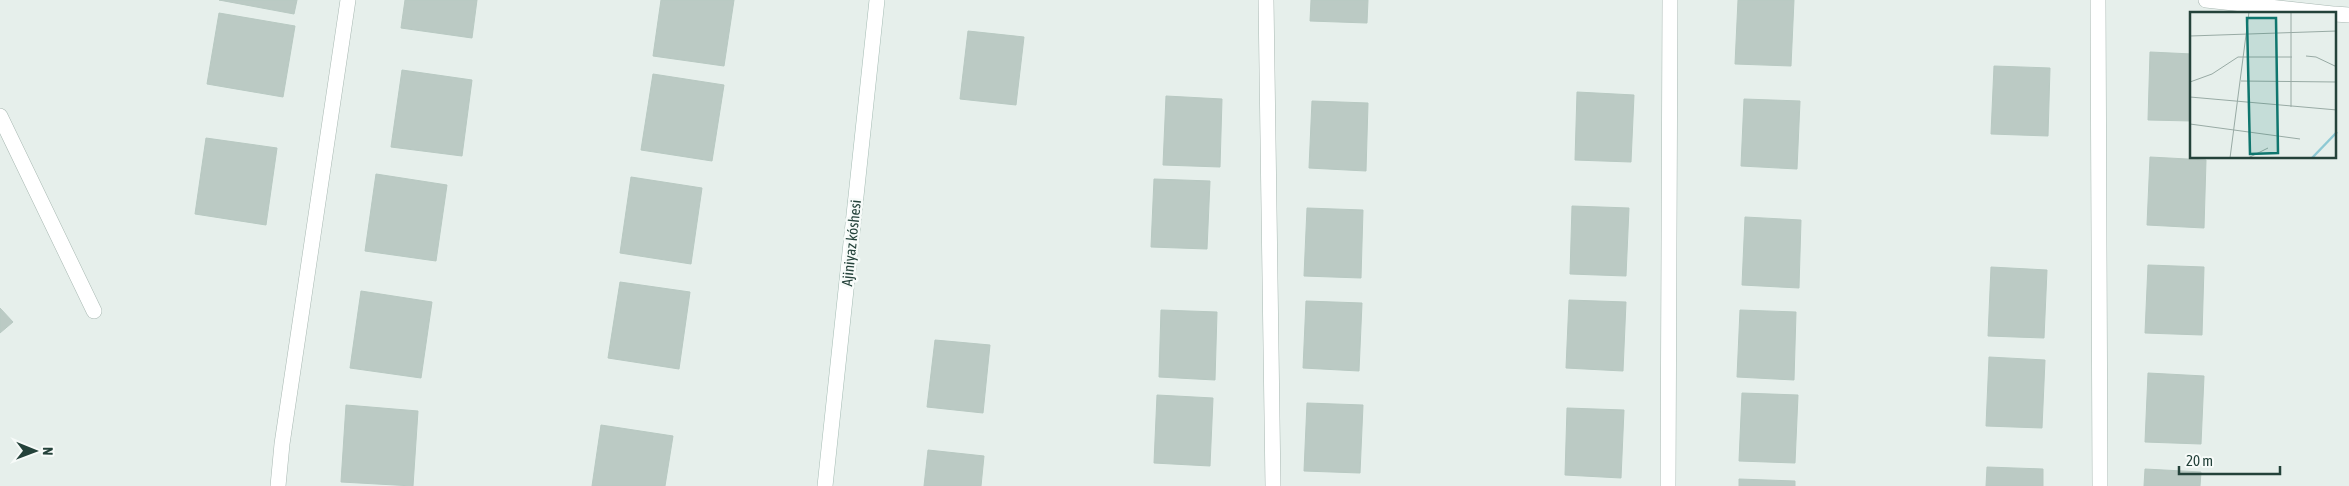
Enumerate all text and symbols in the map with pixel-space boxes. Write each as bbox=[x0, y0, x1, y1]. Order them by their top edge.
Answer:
inset map bbox=[2190, 12, 2336, 159]
street label: Ajiniyaz kóshesi bbox=[838, 199, 864, 287]
north arrow bbox=[10, 426, 60, 476]
scale bar bbox=[2179, 444, 2280, 476]
text: N bbox=[40, 447, 56, 455]
text: 20 m bbox=[2186, 452, 2213, 469]

